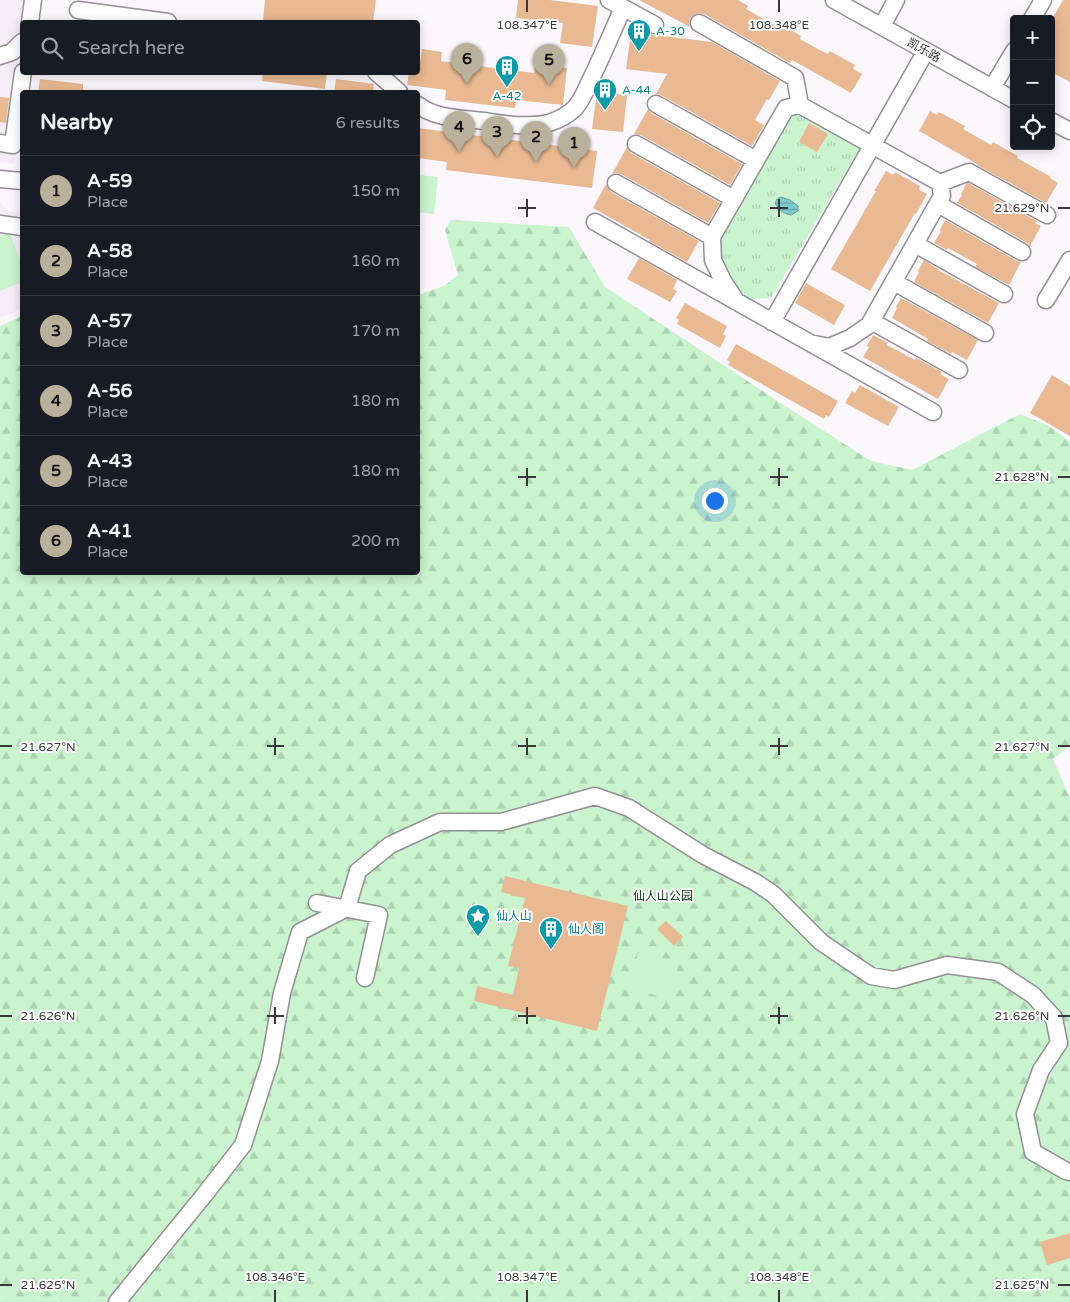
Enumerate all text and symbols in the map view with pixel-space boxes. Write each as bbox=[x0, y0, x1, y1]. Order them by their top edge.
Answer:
map controls bbox=[1010, 15, 1055, 150]
button: + bbox=[1010, 15, 1055, 60]
text: 108.347°E bbox=[497, 18, 558, 32]
building icon: A-30 bbox=[626, 18, 652, 52]
text: 108.348°E bbox=[749, 18, 810, 32]
search box bbox=[20, 20, 420, 75]
place label: A-30 bbox=[656, 24, 685, 38]
icon: search bbox=[38, 34, 66, 62]
street label: 凯乐路 bbox=[905, 35, 943, 65]
text: Search here bbox=[78, 37, 185, 59]
pin: 6 bbox=[451, 43, 483, 84]
pin: 5 bbox=[533, 44, 565, 85]
building icon: A-42 bbox=[494, 54, 520, 88]
button: − bbox=[1010, 60, 1055, 105]
building icon: A-44 bbox=[592, 77, 618, 111]
place label: A-44 bbox=[622, 83, 651, 97]
place label: A-42 bbox=[493, 89, 521, 103]
button: locate bbox=[1010, 105, 1055, 150]
text: Nearby bbox=[40, 110, 113, 135]
pin: 4 bbox=[443, 111, 475, 152]
text: 6 results bbox=[336, 113, 400, 133]
pin: 3 bbox=[481, 116, 513, 157]
pin: 2 bbox=[520, 121, 552, 162]
pin: 1 bbox=[558, 127, 590, 168]
text: A-59 bbox=[87, 170, 133, 192]
text: 1 bbox=[51, 181, 61, 201]
text: 150 m bbox=[351, 181, 400, 201]
text: Place bbox=[87, 192, 128, 212]
text: 21.629°N bbox=[995, 201, 1049, 215]
text: A-58 bbox=[87, 240, 133, 262]
text: 2 bbox=[51, 251, 61, 271]
text: 160 m bbox=[351, 251, 400, 271]
text: Place bbox=[87, 262, 128, 282]
text: A-57 bbox=[87, 310, 133, 332]
text: 3 bbox=[51, 321, 61, 341]
text: 170 m bbox=[351, 321, 400, 341]
text: Place bbox=[87, 332, 128, 352]
text: A-56 bbox=[87, 380, 133, 402]
text: 4 bbox=[51, 391, 61, 411]
text: 180 m bbox=[351, 391, 400, 411]
text: Place bbox=[87, 402, 128, 422]
text: A-43 bbox=[87, 450, 133, 472]
text: 5 bbox=[51, 461, 61, 481]
text: 180 m bbox=[351, 461, 400, 481]
text: 21.628°N bbox=[995, 470, 1049, 484]
text: Place bbox=[87, 472, 128, 492]
your location bbox=[702, 488, 728, 514]
text: A-41 bbox=[87, 520, 133, 542]
text: 6 bbox=[51, 531, 61, 551]
text: 200 m bbox=[351, 531, 400, 551]
text: Place bbox=[87, 542, 128, 562]
text: 21.627°N bbox=[20, 740, 76, 754]
text: 21.627°N bbox=[994, 740, 1050, 754]
park label: 仙人山公园 bbox=[633, 889, 693, 903]
place icon: 仙人山 bbox=[465, 903, 491, 937]
place label: 仙人山 bbox=[496, 909, 532, 923]
building icon: 仙人阁 bbox=[538, 916, 564, 950]
place label: 仙人阁 bbox=[568, 922, 604, 936]
text: 21.626°N bbox=[21, 1009, 75, 1023]
text: 21.626°N bbox=[995, 1009, 1049, 1023]
text: 108.346°E bbox=[245, 1270, 306, 1284]
text: 108.347°E bbox=[497, 1270, 558, 1284]
text: 108.348°E bbox=[749, 1270, 810, 1284]
text: 21.625°N bbox=[21, 1278, 75, 1292]
text: 21.625°N bbox=[995, 1278, 1049, 1292]

